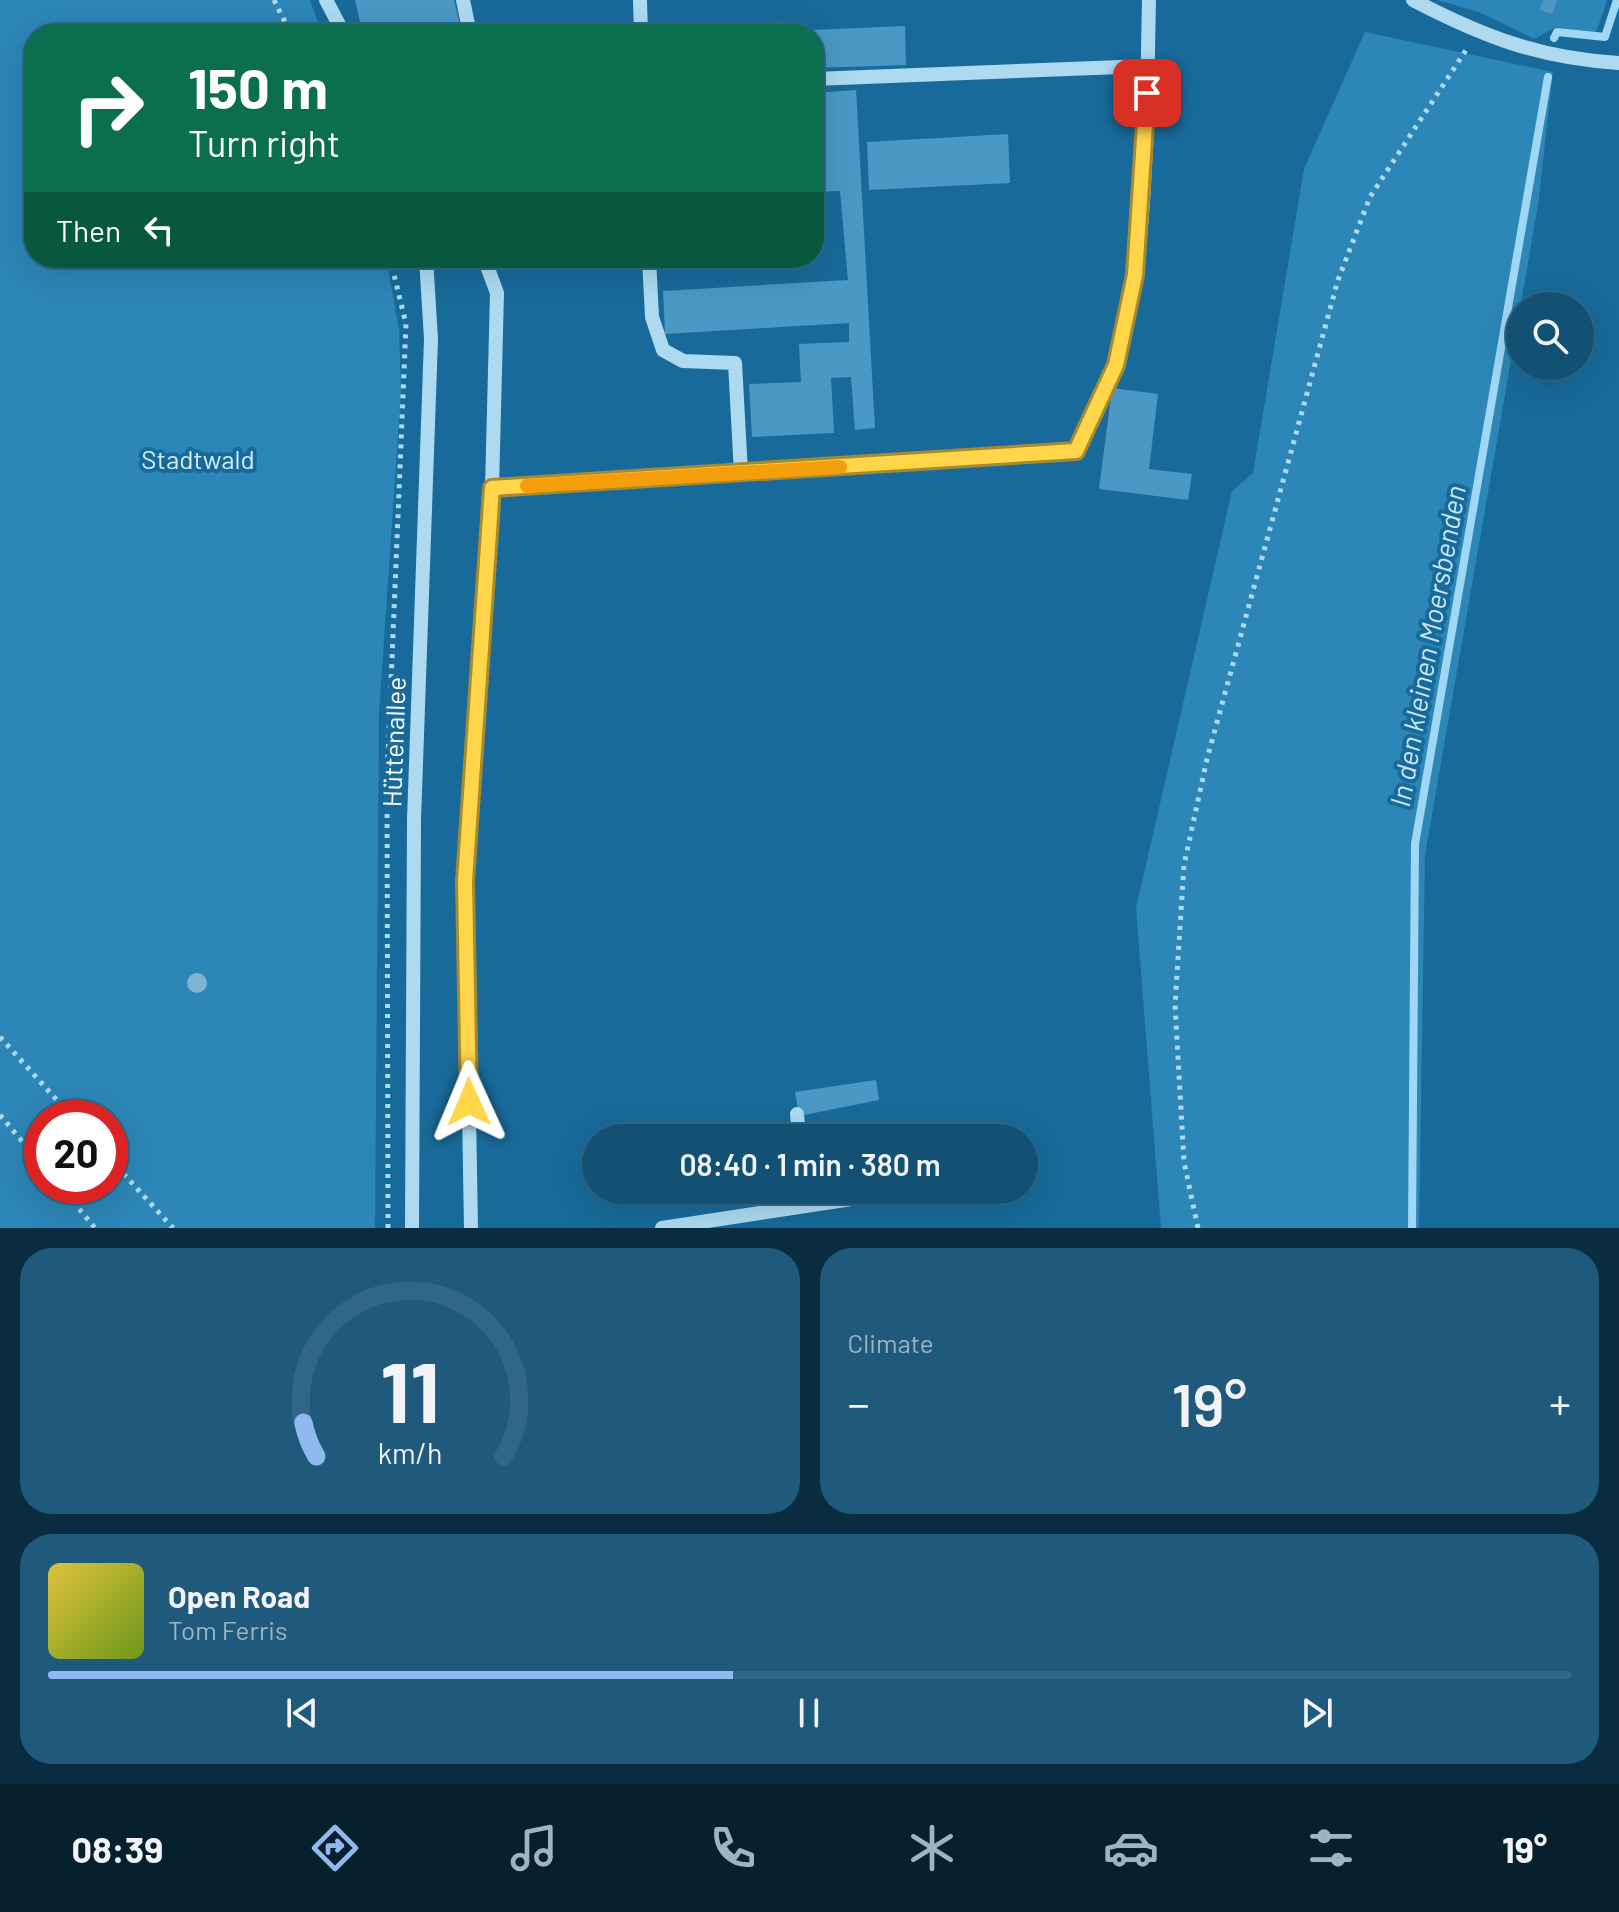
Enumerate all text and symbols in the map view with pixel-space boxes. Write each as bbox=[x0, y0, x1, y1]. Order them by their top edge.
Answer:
text: 150 m bbox=[188, 53, 328, 120]
icon: right bbox=[56, 56, 160, 160]
pin bbox=[1113, 59, 1181, 127]
icon: arrive bbox=[1125, 71, 1169, 115]
text: Turn right bbox=[188, 121, 340, 164]
icon: left bbox=[137, 208, 181, 252]
text: Then bbox=[56, 212, 121, 248]
map controls bbox=[1506, 292, 1594, 380]
button: search bbox=[1506, 292, 1594, 380]
park label: Stadtwald bbox=[141, 443, 255, 474]
water label: In den kleinen Moersbenden bbox=[1382, 483, 1472, 809]
street label: Hüttenallee bbox=[375, 676, 411, 808]
position arrow bbox=[427, 1060, 511, 1144]
speed limit sign: 20 bbox=[24, 1100, 128, 1204]
text: 08:40 · 1 min · 380 m bbox=[679, 1146, 941, 1182]
text: Climate bbox=[848, 1327, 934, 1358]
text: 11 bbox=[380, 1340, 439, 1440]
text: 19° bbox=[1172, 1367, 1247, 1439]
text: − bbox=[848, 1376, 870, 1429]
text: + bbox=[1549, 1376, 1571, 1429]
text: km/h bbox=[377, 1435, 442, 1470]
text: Open Road bbox=[168, 1578, 310, 1614]
text: Tom Ferris bbox=[168, 1614, 288, 1645]
icon: previous bbox=[280, 1691, 324, 1735]
icon: pause bbox=[787, 1691, 831, 1735]
icon: next bbox=[1295, 1691, 1339, 1735]
icon: directions bbox=[307, 1820, 363, 1876]
icon: music bbox=[506, 1820, 562, 1876]
icon: phone bbox=[705, 1820, 761, 1876]
icon: climate bbox=[904, 1820, 960, 1876]
icon: car bbox=[1103, 1820, 1159, 1876]
icon: filters bbox=[1303, 1820, 1359, 1876]
text: 08:39 bbox=[72, 1827, 163, 1870]
text: 19° bbox=[1502, 1827, 1547, 1870]

